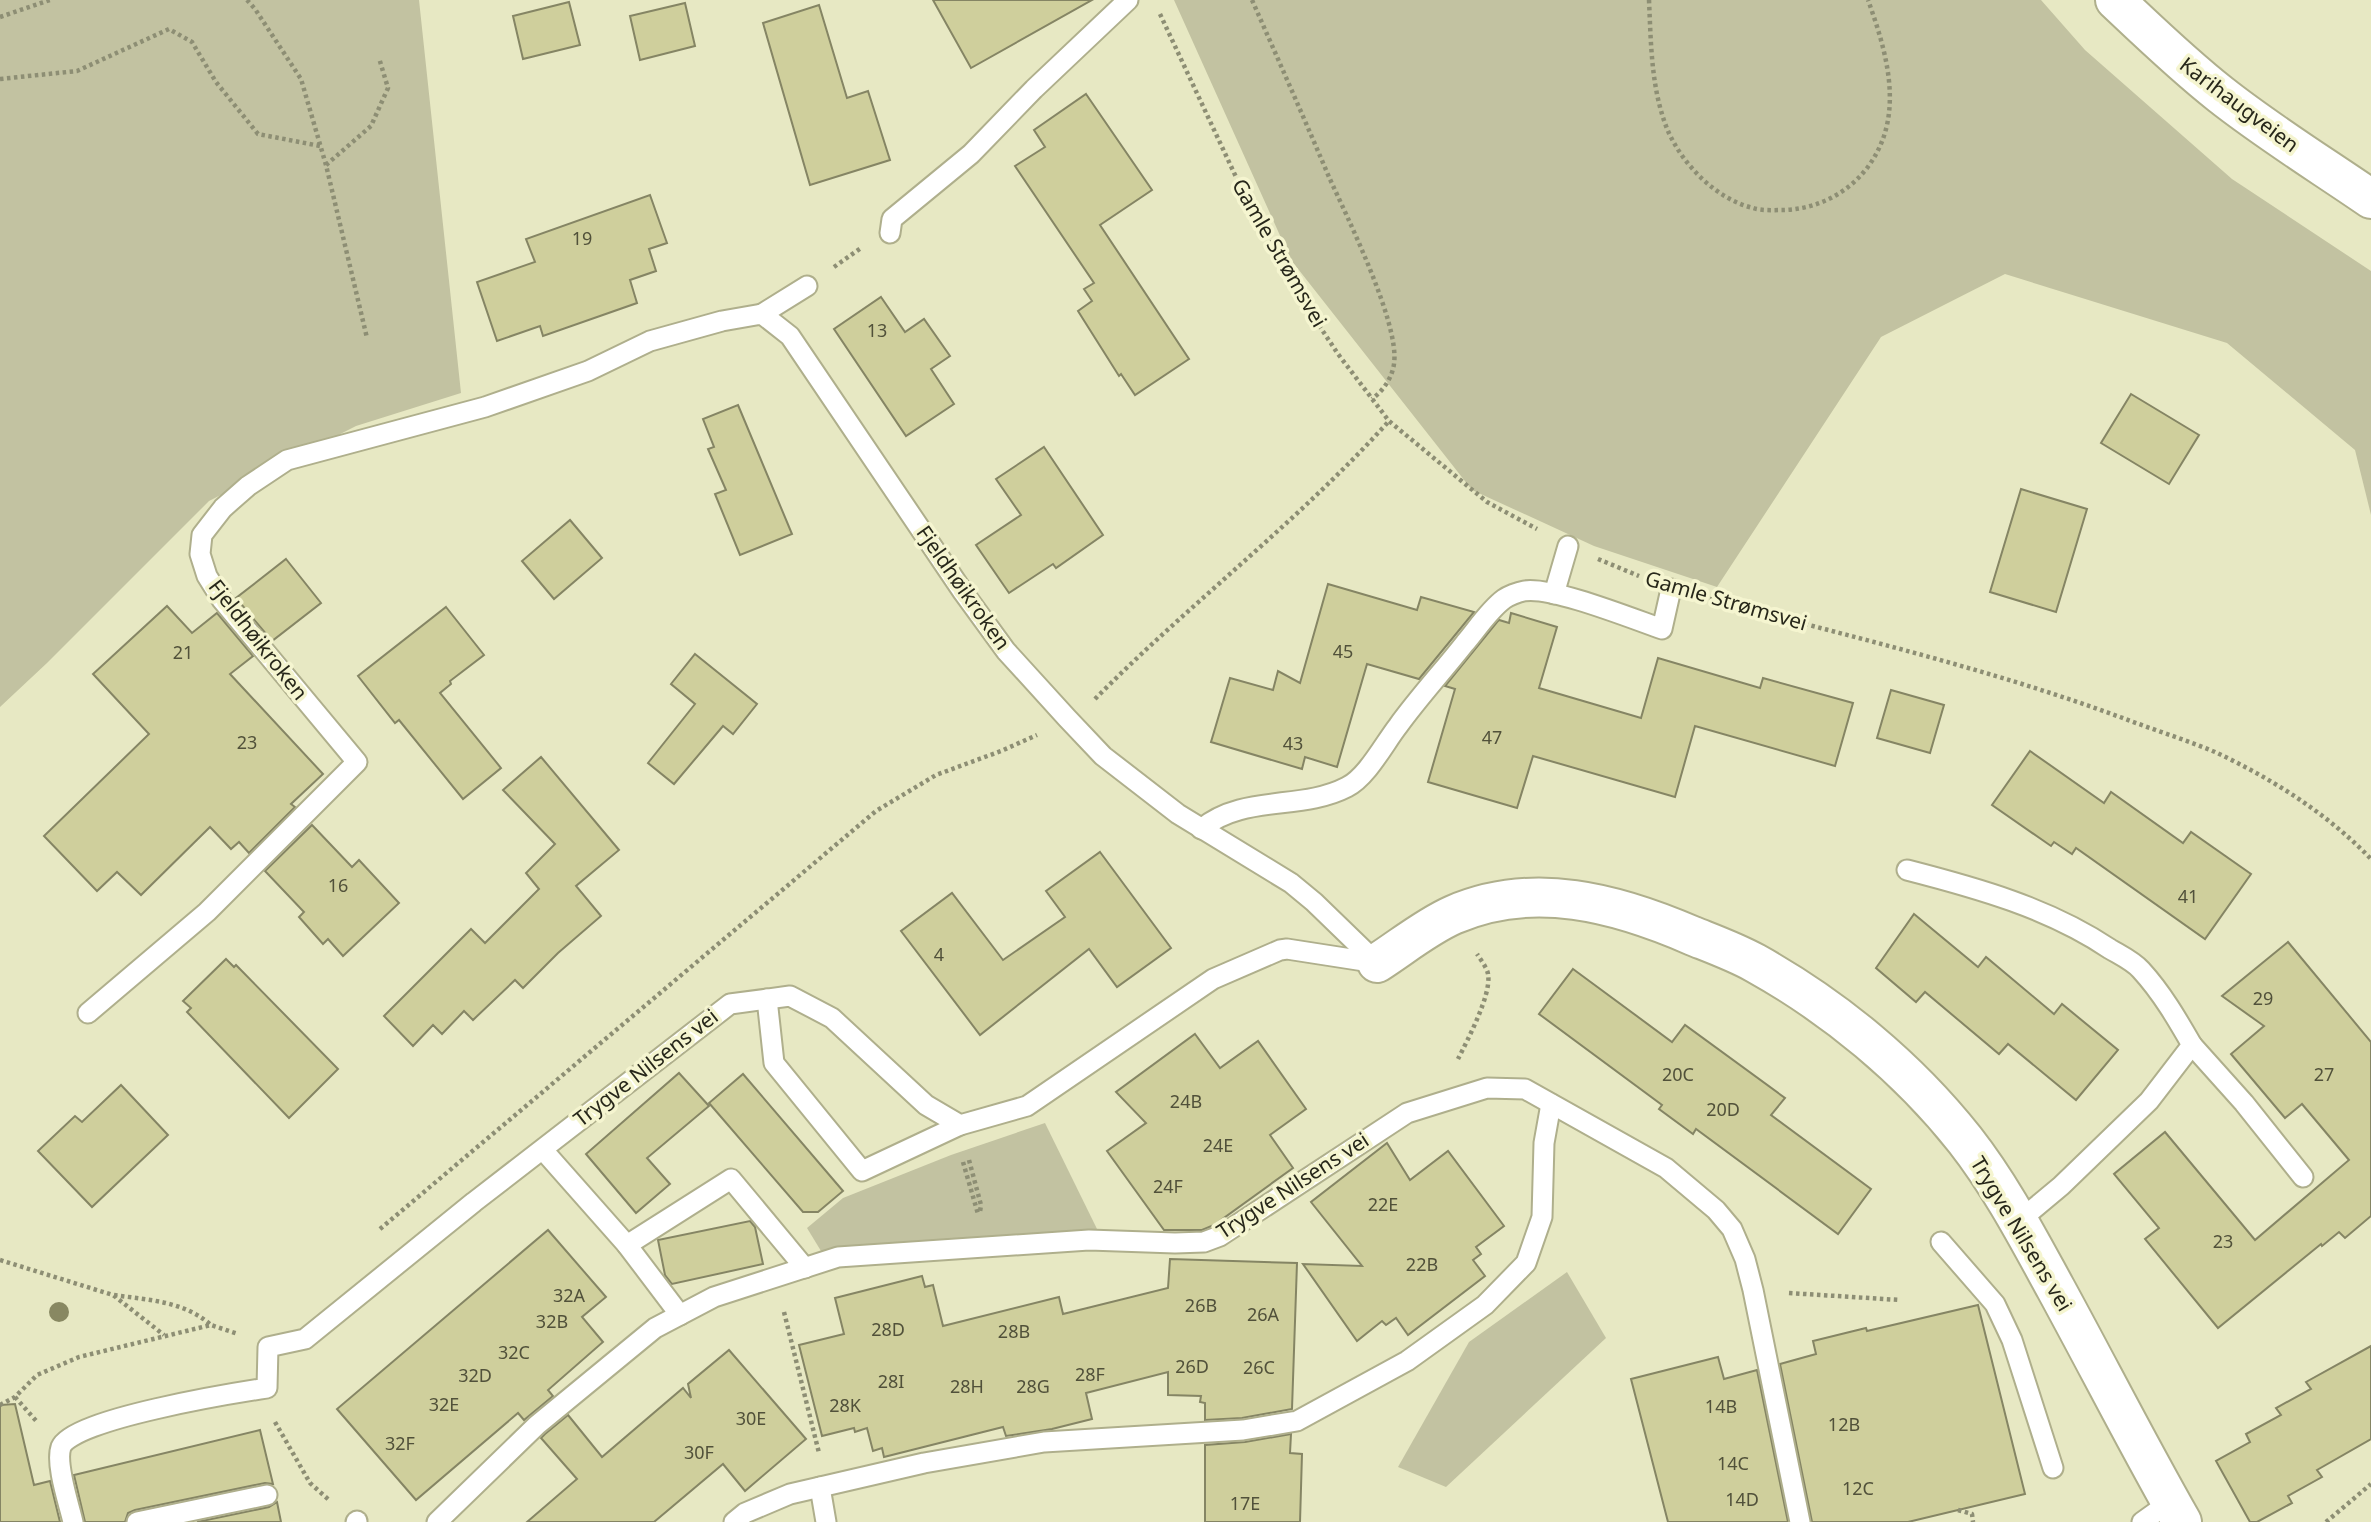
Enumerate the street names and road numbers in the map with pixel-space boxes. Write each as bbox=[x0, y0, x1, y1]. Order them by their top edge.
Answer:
street label: Karihaugveien bbox=[2174, 50, 2305, 158]
street label: Gamle Strømsvei bbox=[1226, 173, 1334, 332]
street label: Fjeldhøikroken bbox=[911, 520, 1017, 655]
street label: Gamle Strømsvei bbox=[1642, 564, 1810, 637]
street label: Fjeldhøikroken bbox=[203, 573, 315, 705]
street label: Trygve Nilsens vei bbox=[567, 1002, 723, 1132]
street label: Trygve Nilsens vei bbox=[1211, 1125, 1374, 1245]
street label: Trygve Nilsens vei bbox=[1965, 1151, 2079, 1316]

